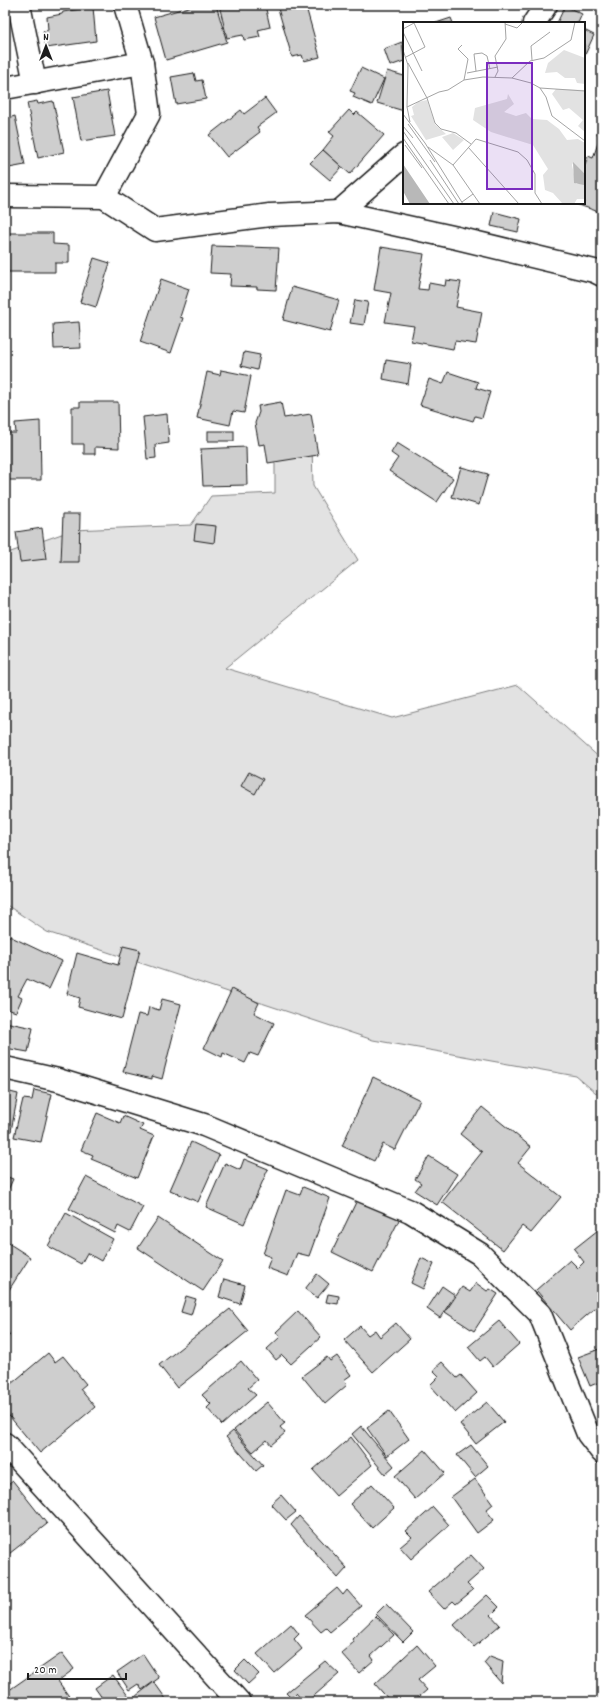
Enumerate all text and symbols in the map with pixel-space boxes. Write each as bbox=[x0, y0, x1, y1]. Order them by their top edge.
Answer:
inset map bbox=[403, 22, 585, 204]
north arrow bbox=[26, 26, 66, 66]
text: N bbox=[43, 30, 49, 46]
scale bar bbox=[28, 1655, 126, 1681]
text: 20 m bbox=[34, 1662, 57, 1679]

